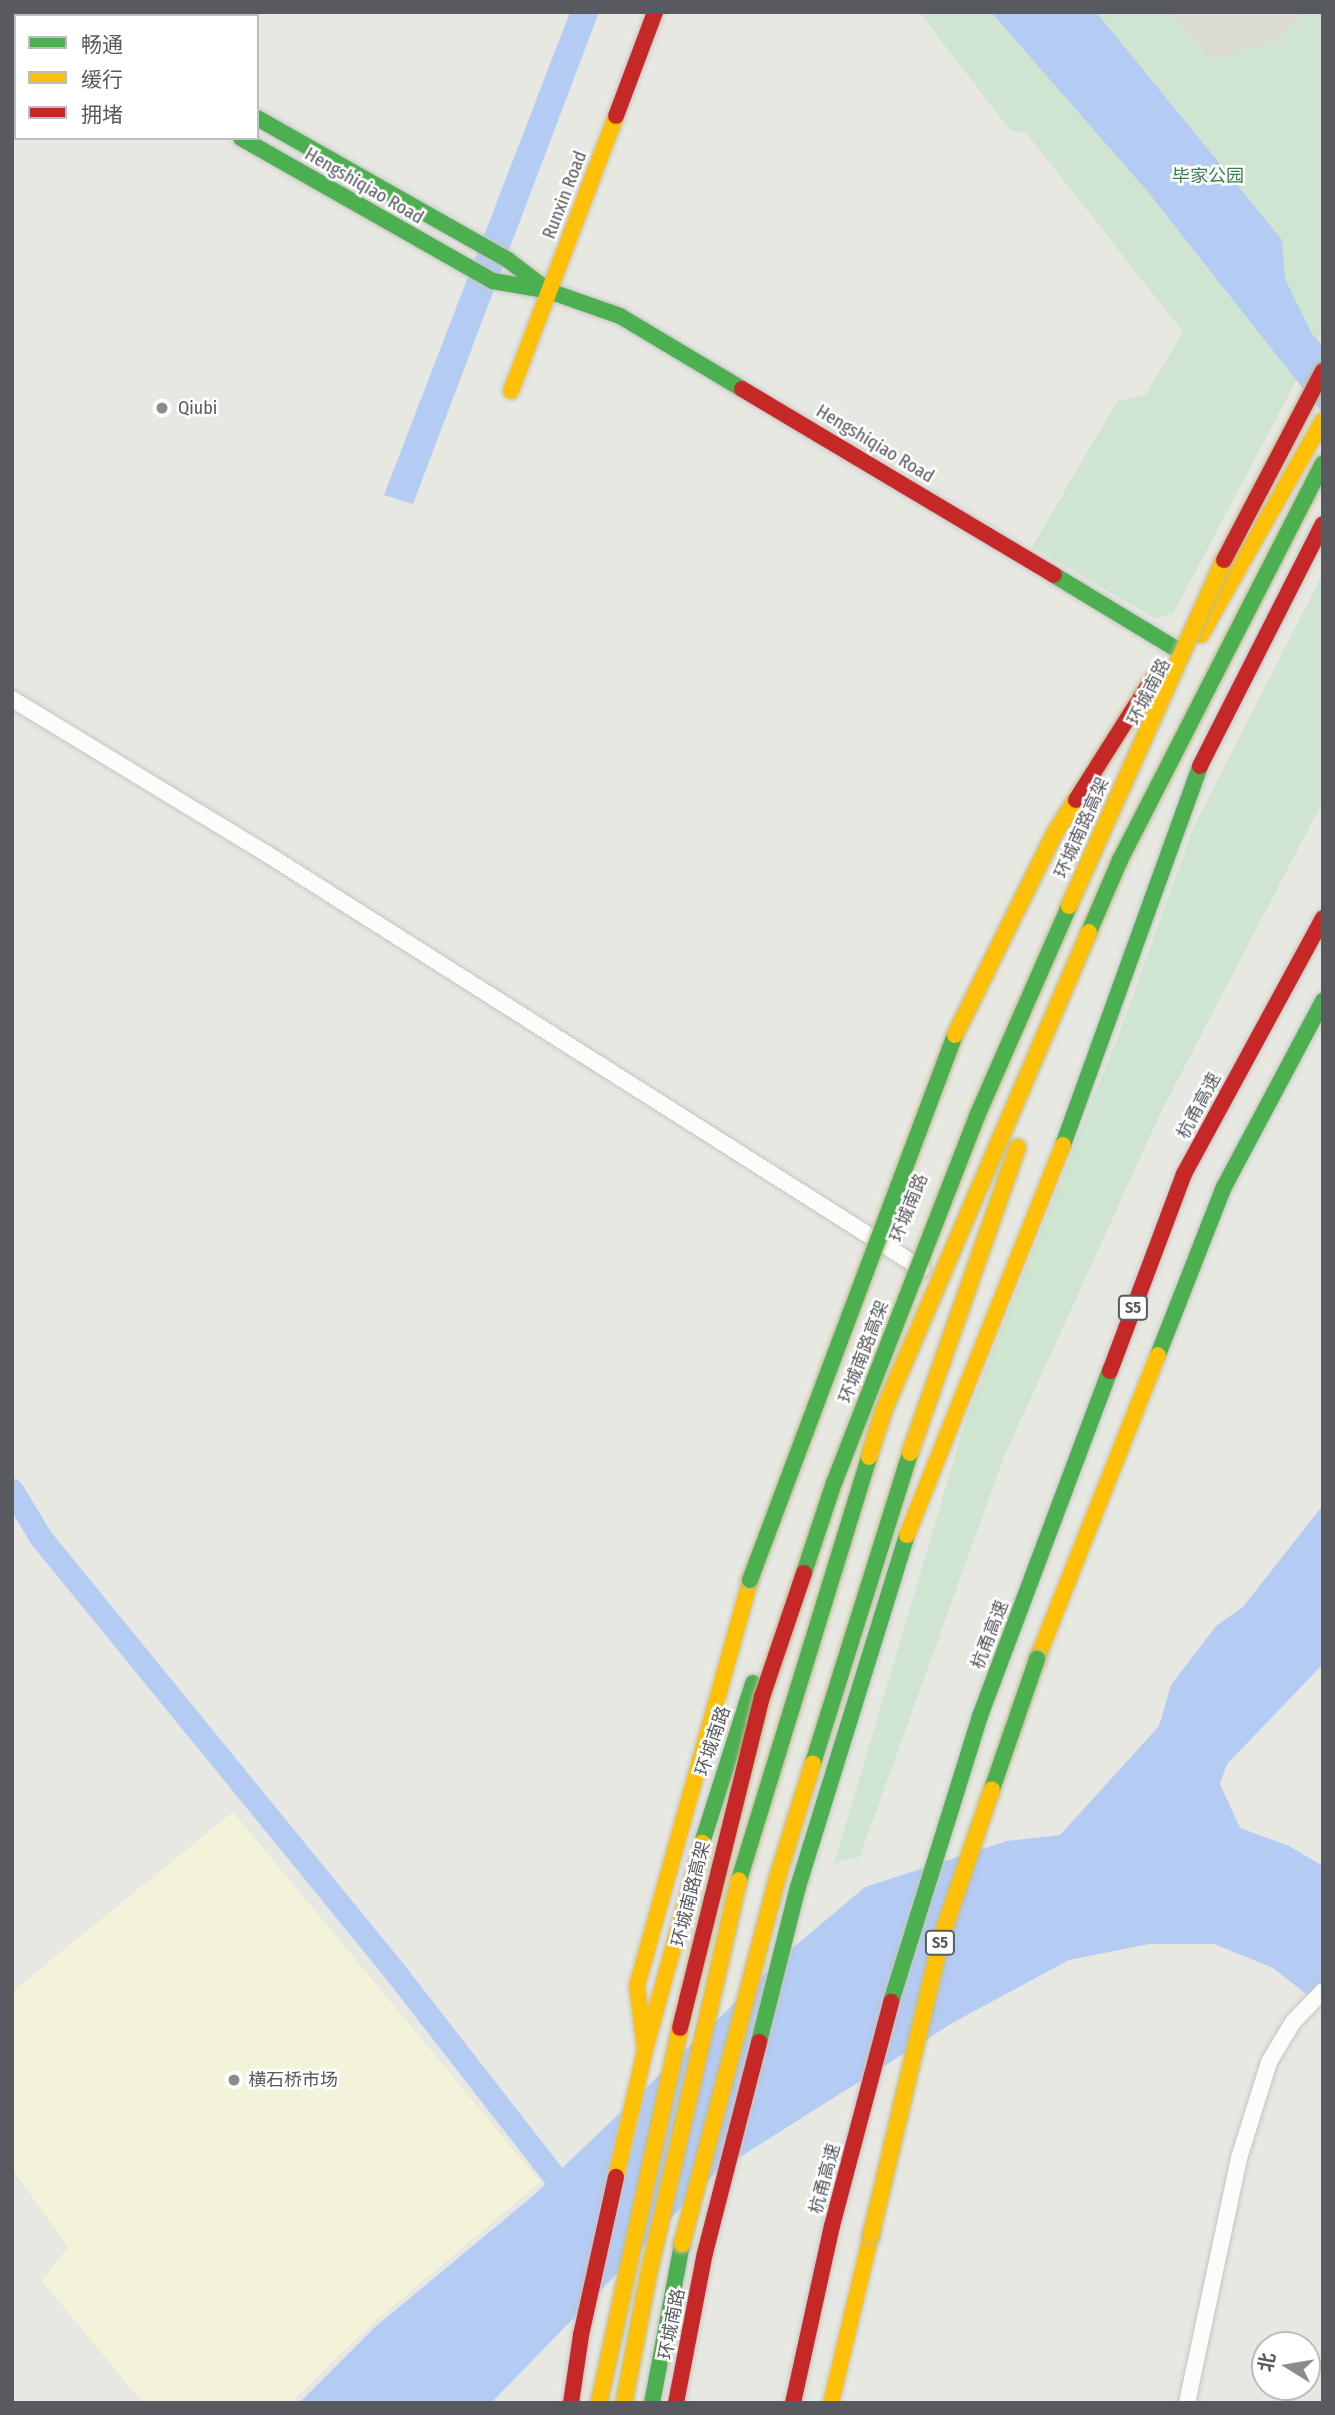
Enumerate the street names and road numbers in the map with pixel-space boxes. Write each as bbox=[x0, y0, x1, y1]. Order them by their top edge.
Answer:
street label: Hengshiqiao Road bbox=[301, 143, 427, 229]
street label: Runxin Road bbox=[538, 148, 592, 242]
street label: Hengshiqiao Road bbox=[812, 400, 938, 488]
street label: 环城南路 bbox=[1123, 655, 1175, 729]
street label: 环城南路高架 bbox=[1050, 774, 1114, 882]
street label: 杭甬高速 bbox=[1173, 1069, 1225, 1143]
street label: 环城南路 bbox=[886, 1171, 932, 1245]
road number: S5 bbox=[1117, 1296, 1149, 1320]
street label: 环城南路高架 bbox=[835, 1298, 893, 1406]
street label: 杭甬高速 bbox=[967, 1598, 1013, 1672]
street label: 环城南路 bbox=[691, 1703, 735, 1779]
street label: 环城南路高架 bbox=[667, 1839, 715, 1949]
road number: S5 bbox=[924, 1930, 956, 1955]
street label: 杭甬高速 bbox=[805, 2141, 845, 2217]
street label: 环城南路 bbox=[655, 2287, 689, 2361]

